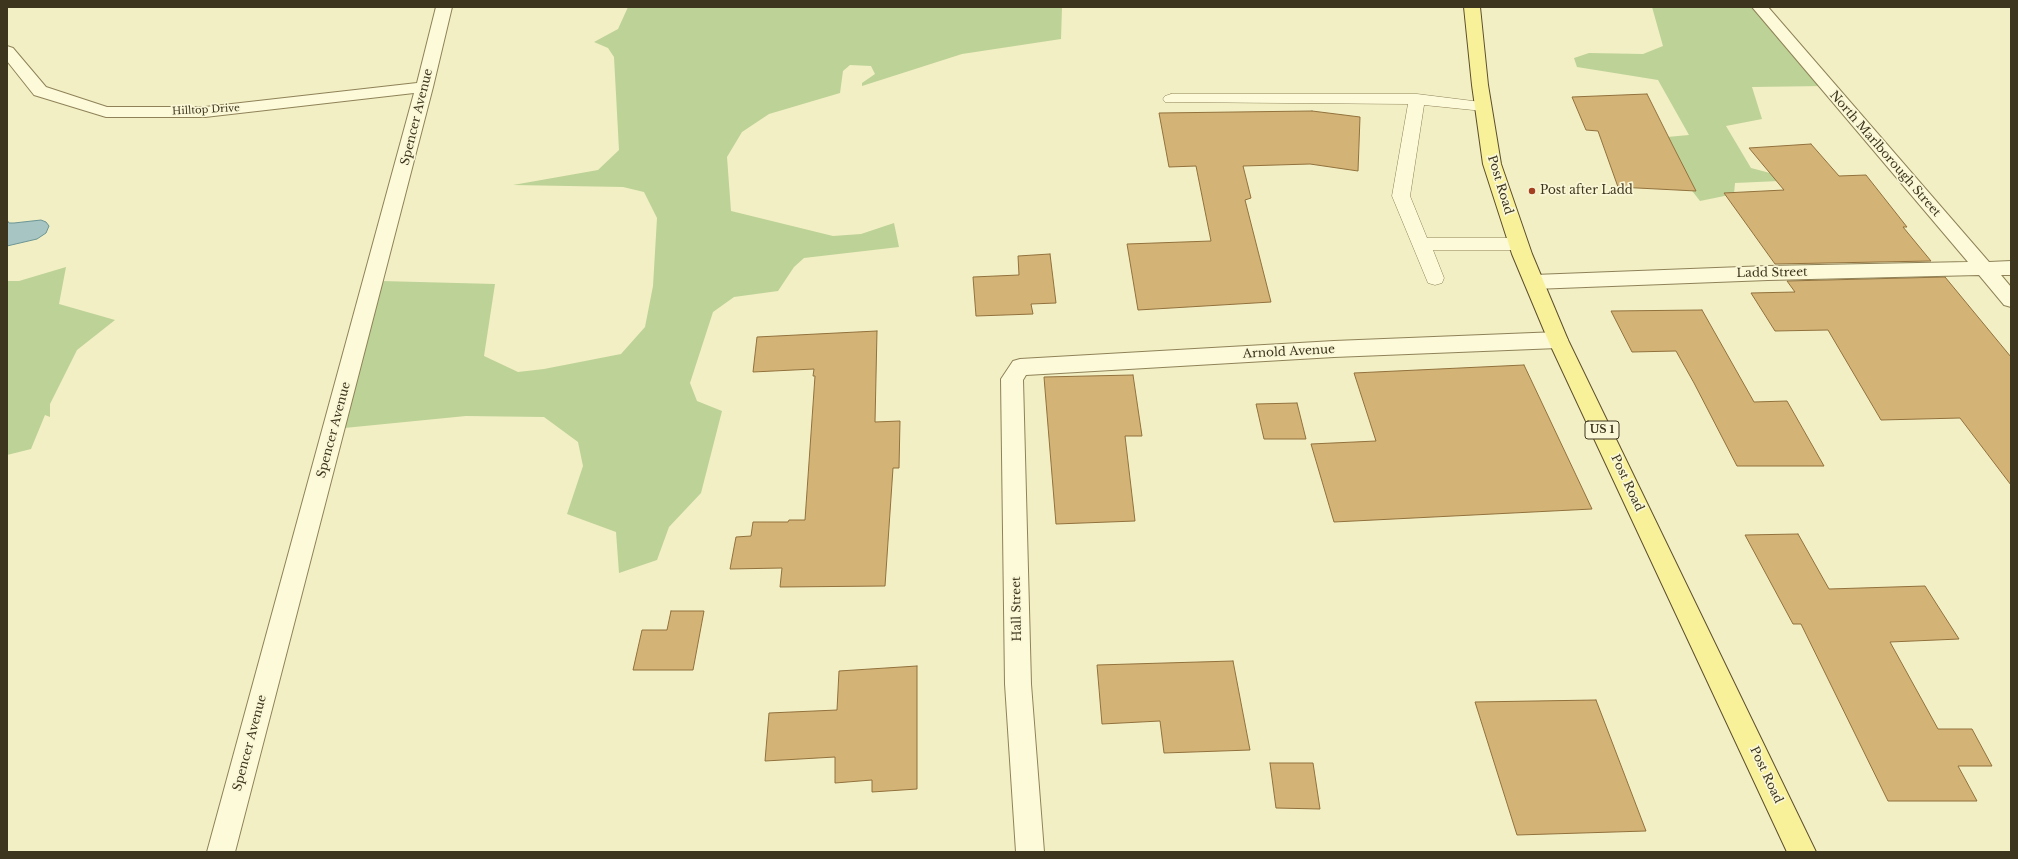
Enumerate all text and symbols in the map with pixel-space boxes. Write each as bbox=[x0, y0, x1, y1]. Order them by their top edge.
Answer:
street label: Spencer Avenue bbox=[398, 67, 436, 167]
street label: North Marlborough Street bbox=[1827, 88, 1943, 220]
street label: Hilltop Drive bbox=[172, 102, 240, 118]
street label: Post Road bbox=[1484, 154, 1516, 216]
place label: Post after Ladd bbox=[1540, 184, 1633, 198]
marker: Post after Ladd bbox=[1527, 186, 1537, 196]
street label: Ladd Street bbox=[1736, 265, 1808, 281]
street label: Arnold Avenue bbox=[1243, 342, 1335, 362]
street label: Spencer Avenue bbox=[314, 380, 354, 480]
road number: US 1 bbox=[1585, 421, 1619, 439]
street label: Post Road bbox=[1608, 452, 1646, 514]
street label: Hall Street bbox=[1009, 576, 1025, 642]
street label: Spencer Avenue bbox=[230, 693, 270, 793]
street label: Post Road bbox=[1747, 744, 1785, 806]

